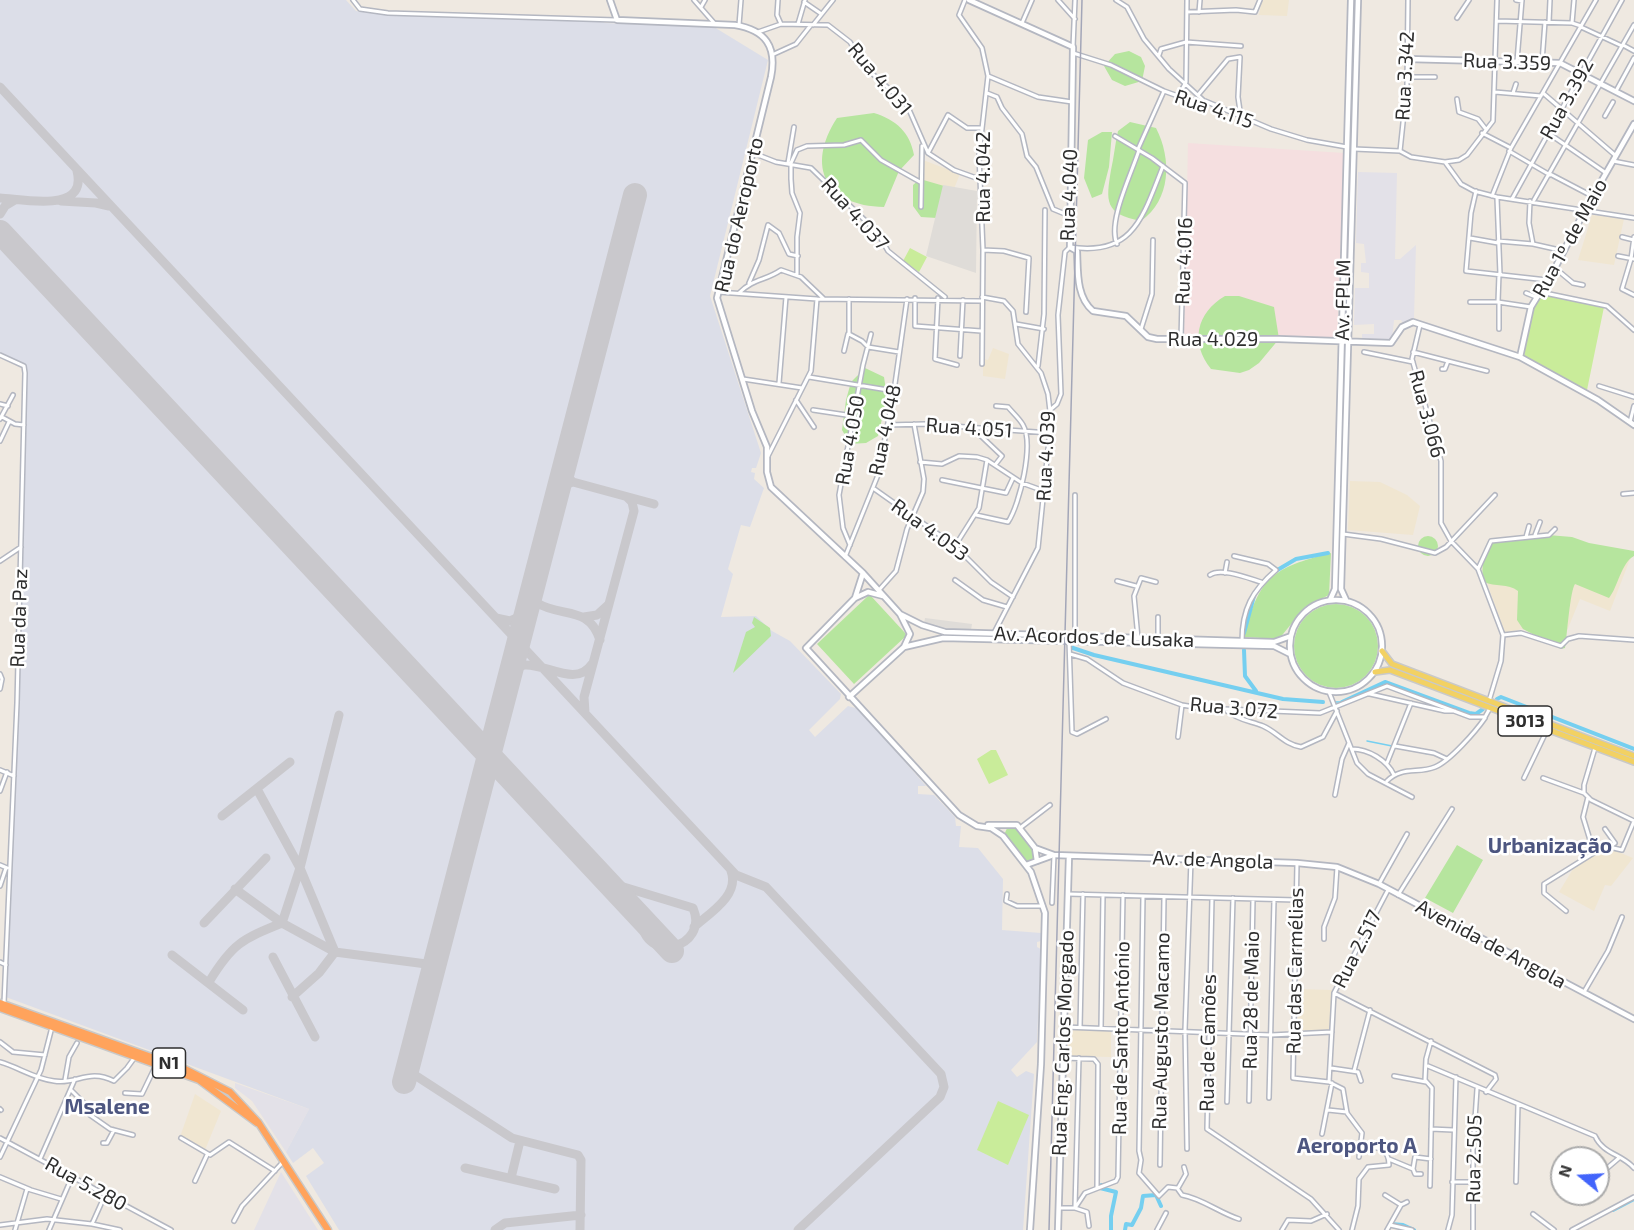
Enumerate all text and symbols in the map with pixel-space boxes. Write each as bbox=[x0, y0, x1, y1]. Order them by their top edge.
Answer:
street label: Rua 3.342 bbox=[1391, 31, 1419, 121]
street label: Rua 4.031 bbox=[843, 38, 917, 120]
street label: Rua 3.359 bbox=[1463, 48, 1551, 76]
street label: Rua 3.392 bbox=[1535, 54, 1599, 144]
street label: Rua 4.115 bbox=[1171, 84, 1257, 134]
street label: Rua 4.042 bbox=[971, 131, 995, 223]
street label: Rua do Aeroporto bbox=[709, 135, 769, 295]
street label: Rua 4.040 bbox=[1055, 148, 1083, 242]
street label: Rua 4.037 bbox=[816, 173, 894, 255]
street label: Rua 1º de Maio bbox=[1528, 174, 1612, 302]
street label: Rua 4.016 bbox=[1170, 217, 1198, 305]
street label: Av. FPLM bbox=[1330, 259, 1356, 341]
street label: Rua 4.029 bbox=[1168, 327, 1258, 351]
street label: Rua 3.066 bbox=[1404, 368, 1450, 460]
street label: Rua 4.048 bbox=[864, 382, 906, 478]
street label: Rua 4.050 bbox=[830, 393, 870, 487]
street label: Rua 4.039 bbox=[1032, 410, 1060, 502]
street label: Rua 4.051 bbox=[925, 413, 1013, 443]
street label: Rua 4.053 bbox=[887, 494, 973, 566]
street label: Rua da Paz bbox=[5, 568, 33, 668]
street label: Av. Acordos de Lusaka bbox=[993, 622, 1195, 652]
street label: Rua 3.072 bbox=[1189, 692, 1279, 724]
road number: 3013 bbox=[1498, 706, 1552, 736]
district label: Urbanização bbox=[1488, 833, 1612, 859]
street label: Av. de Angola bbox=[1152, 846, 1274, 874]
street label: Rua das Carmélias bbox=[1282, 887, 1308, 1055]
street label: Avenida de Angola bbox=[1412, 894, 1570, 994]
street label: Rua 2.517 bbox=[1327, 906, 1387, 992]
street label: Rua Eng. Carlos Morgado bbox=[1047, 930, 1079, 1156]
street label: Rua 28 de Maio bbox=[1238, 931, 1264, 1069]
street label: Rua Augusto Macamo bbox=[1147, 932, 1175, 1130]
street label: Rua de Santo António bbox=[1107, 941, 1135, 1135]
street label: Rua de Camões bbox=[1195, 974, 1221, 1112]
road number: N1 bbox=[152, 1048, 186, 1078]
district label: Msalene bbox=[64, 1094, 150, 1120]
street label: Rua 2.505 bbox=[1461, 1115, 1487, 1203]
district label: Aeroporto A bbox=[1297, 1133, 1417, 1159]
north arrow bbox=[1550, 1146, 1610, 1206]
street label: Rua 5.280 bbox=[41, 1152, 131, 1216]
text: N bbox=[1553, 1162, 1575, 1179]

